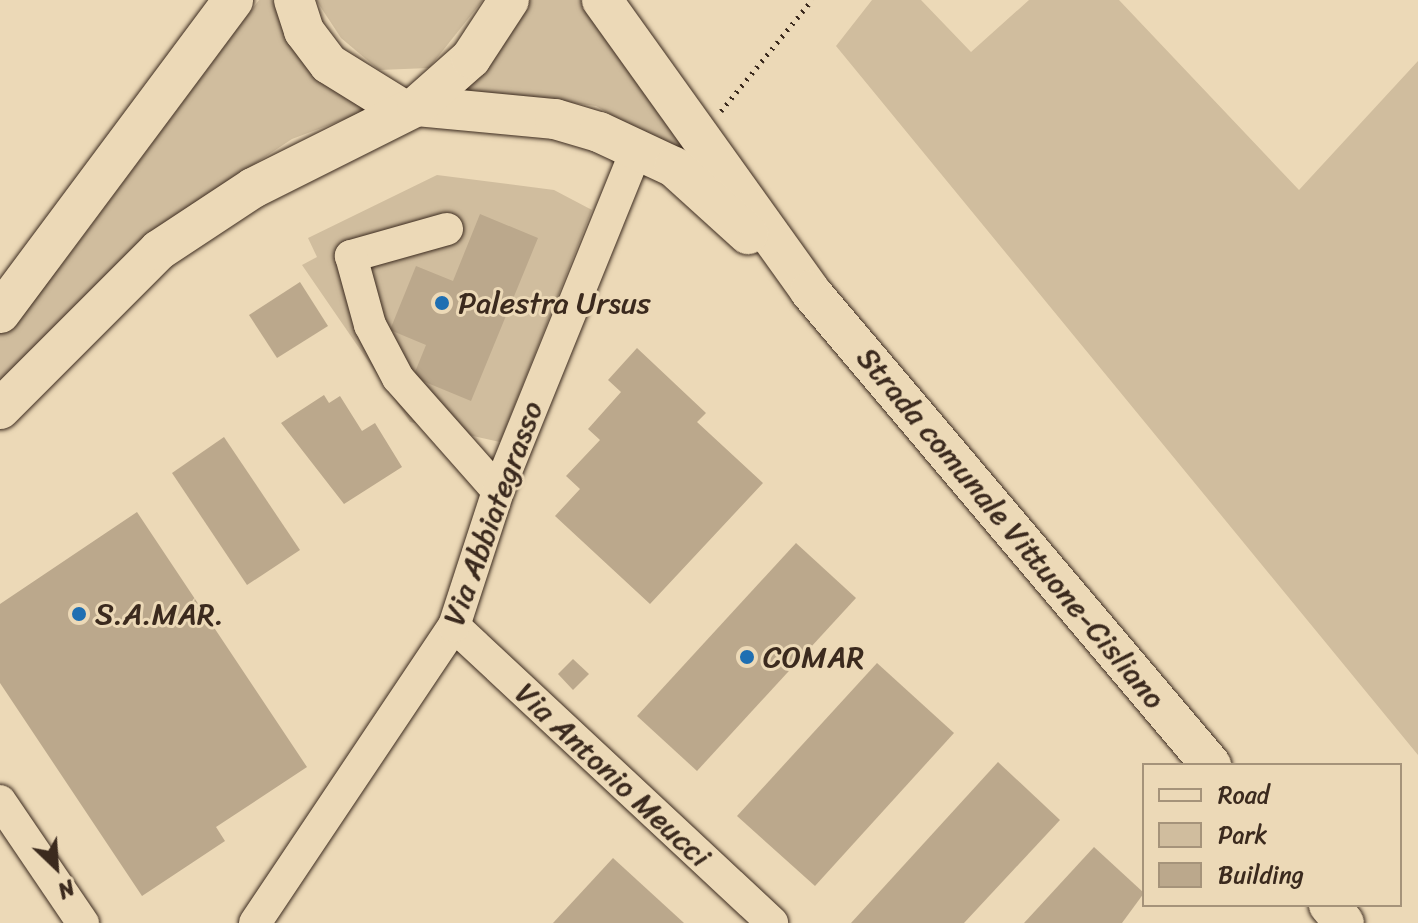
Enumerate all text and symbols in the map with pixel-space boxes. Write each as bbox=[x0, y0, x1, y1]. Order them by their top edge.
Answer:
place label: Palestra Ursus bbox=[458, 285, 651, 321]
marker: Palestra Ursus bbox=[433, 294, 451, 312]
street label: Strada comunale Vittuone-Cisliano bbox=[849, 340, 1173, 716]
street label: Via Abbiategrasso bbox=[436, 396, 550, 630]
place label: S.A.MAR. bbox=[95, 596, 224, 632]
marker: S.A.MAR. bbox=[70, 605, 88, 623]
place label: COMAR bbox=[763, 639, 864, 675]
marker: COMAR bbox=[738, 648, 756, 666]
street label: Via Antonio Meucci bbox=[508, 675, 718, 875]
legend bbox=[1142, 763, 1402, 907]
text: Road bbox=[1218, 774, 1269, 816]
text: Park bbox=[1218, 814, 1267, 856]
north arrow bbox=[16, 827, 96, 907]
text: Building bbox=[1218, 854, 1304, 896]
text: N bbox=[51, 868, 82, 910]

